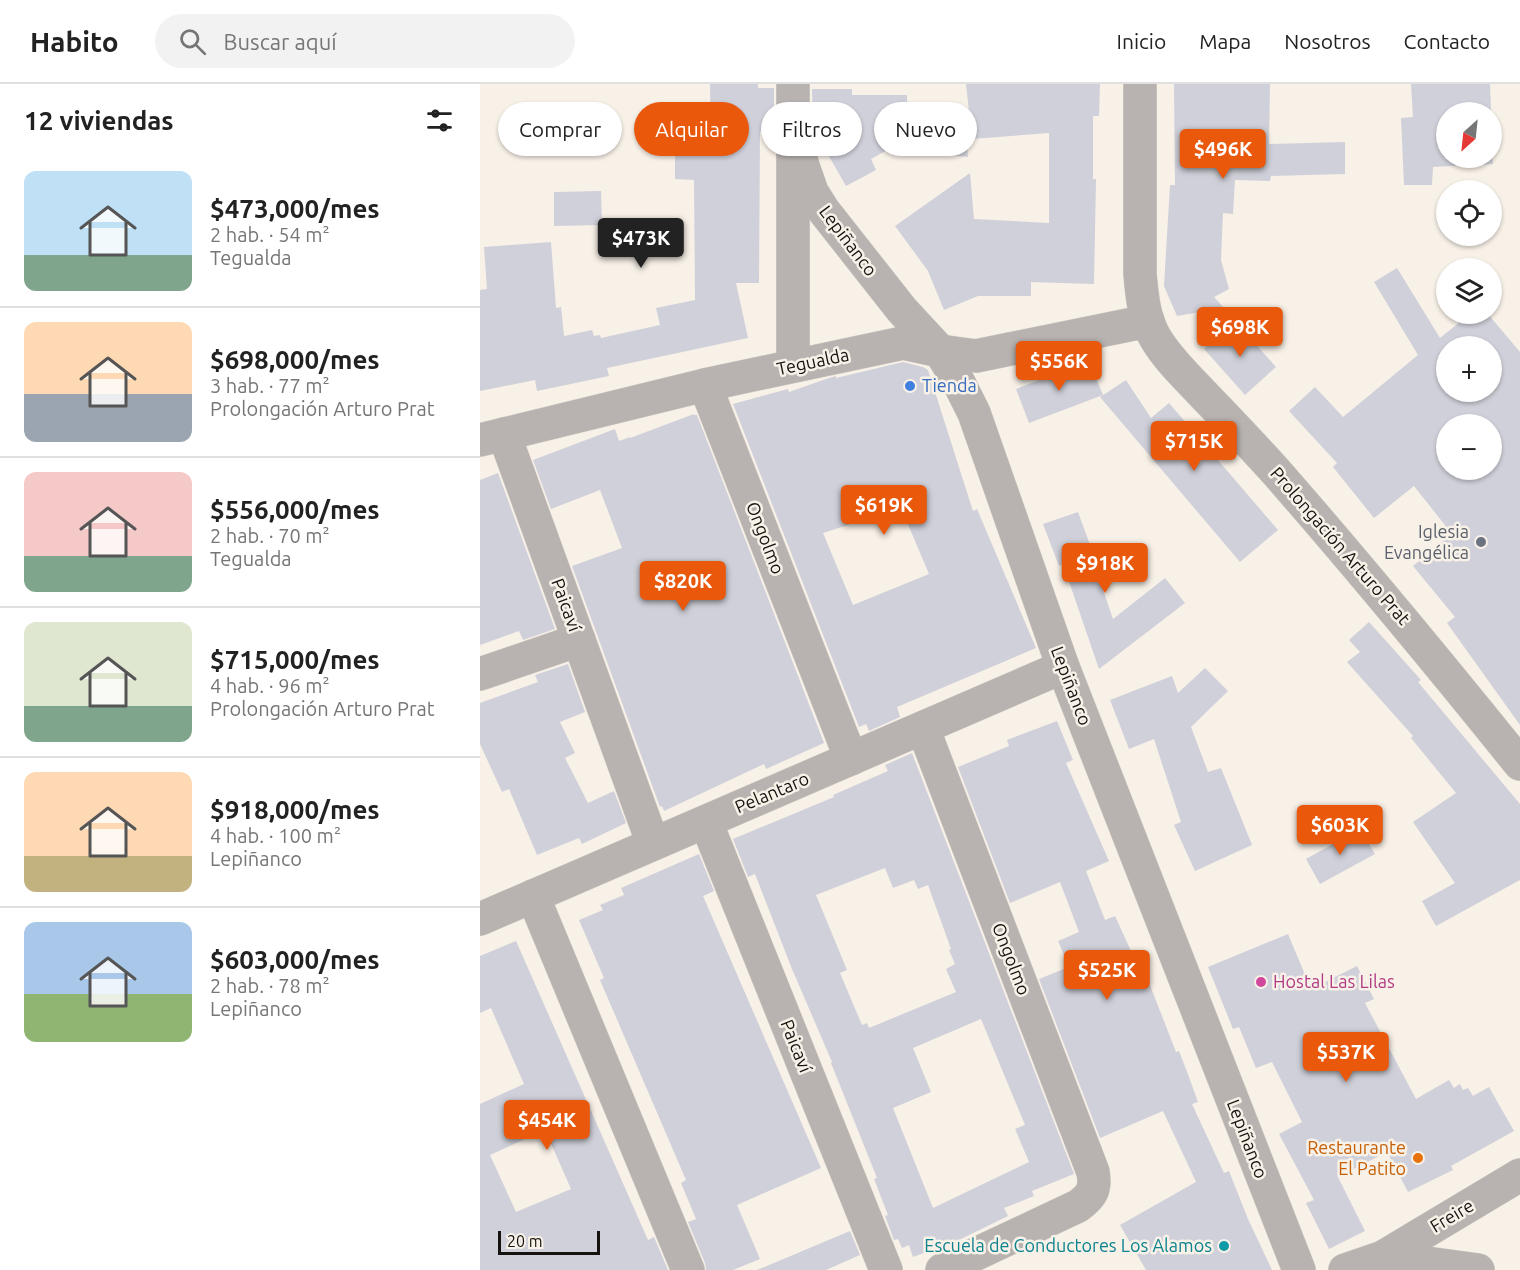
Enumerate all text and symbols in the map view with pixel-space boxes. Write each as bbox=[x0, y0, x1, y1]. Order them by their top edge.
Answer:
search box bbox=[155, 14, 575, 68]
icon: search bbox=[176, 25, 209, 58]
text: Habito bbox=[30, 26, 119, 57]
text: Buscar aquí bbox=[224, 29, 337, 54]
text: Inicio bbox=[1117, 29, 1166, 53]
text: Mapa bbox=[1199, 29, 1251, 53]
text: Nosotros bbox=[1284, 29, 1371, 53]
text: Contacto bbox=[1404, 29, 1490, 53]
chip: Comprar bbox=[498, 102, 622, 156]
chip: Alquilar bbox=[634, 102, 749, 156]
chip: Filtros bbox=[761, 102, 862, 156]
chip: Nuevo bbox=[874, 102, 977, 156]
north arrow bbox=[1436, 102, 1502, 168]
map controls bbox=[1436, 102, 1502, 480]
icon: filters bbox=[423, 104, 456, 137]
text: 12 viviendas bbox=[24, 106, 174, 135]
pin: $496K bbox=[1181, 129, 1265, 180]
text: $496K bbox=[1194, 137, 1252, 160]
button: locate bbox=[1436, 180, 1502, 246]
text: $473,000/mes bbox=[210, 194, 380, 223]
icon: home bbox=[72, 195, 144, 267]
street label: Lepiñanco bbox=[816, 201, 882, 279]
pin: $473K bbox=[599, 218, 683, 269]
text: 2 hab. · 54 m² bbox=[210, 223, 330, 246]
text: $473K bbox=[612, 226, 670, 249]
text: Tegualda bbox=[210, 246, 292, 269]
button: layers bbox=[1436, 258, 1502, 324]
pin: $698K bbox=[1198, 307, 1282, 358]
text: $698K bbox=[1211, 315, 1269, 338]
button: + bbox=[1436, 336, 1502, 402]
pin: $556K bbox=[1017, 341, 1101, 392]
street label: Tegualda bbox=[775, 344, 851, 378]
text: $698,000/mes bbox=[210, 345, 380, 374]
icon: home bbox=[72, 346, 144, 418]
text: $556K bbox=[1030, 349, 1088, 372]
text: 3 hab. · 77 m² bbox=[210, 374, 330, 397]
place label: Tienda bbox=[922, 375, 977, 395]
marker: Tienda bbox=[903, 379, 917, 393]
text: Prolongación Arturo Prat bbox=[210, 397, 435, 420]
button: − bbox=[1436, 414, 1502, 480]
pin: $715K bbox=[1152, 421, 1236, 472]
text: $715K bbox=[1165, 429, 1223, 452]
street label: Prolongación Arturo Prat bbox=[1267, 463, 1415, 628]
pin: $619K bbox=[842, 485, 926, 536]
text: $619K bbox=[855, 493, 913, 516]
text: $556,000/mes bbox=[210, 495, 380, 524]
icon: home bbox=[72, 496, 144, 568]
street label: Ongolmo bbox=[743, 499, 789, 577]
place label: Iglesia Evangélica bbox=[1384, 521, 1469, 562]
text: 2 hab. · 70 m² bbox=[210, 524, 330, 547]
marker: Iglesia Evangélica bbox=[1474, 535, 1488, 549]
pin: $918K bbox=[1063, 543, 1147, 594]
text: Tegualda bbox=[210, 547, 292, 570]
text: $918K bbox=[1076, 551, 1134, 574]
pin: $820K bbox=[641, 561, 725, 612]
text: $820K bbox=[654, 569, 712, 592]
street label: Paicaví bbox=[548, 575, 586, 634]
street label: Lepiñanco bbox=[1048, 643, 1096, 728]
text: $715,000/mes bbox=[210, 645, 380, 674]
icon: home bbox=[72, 646, 144, 718]
text: 4 hab. · 96 m² bbox=[210, 674, 330, 697]
text: Prolongación Arturo Prat bbox=[210, 697, 435, 720]
street label: Pelantaro bbox=[732, 768, 812, 817]
text: $918,000/mes bbox=[210, 795, 380, 824]
icon: home bbox=[72, 796, 144, 868]
pin: $603K bbox=[1298, 805, 1382, 856]
text: $603K bbox=[1311, 813, 1369, 836]
text: 4 hab. · 100 m² bbox=[210, 824, 341, 847]
text: Lepiñanco bbox=[210, 847, 302, 870]
street label: Ongolmo bbox=[989, 920, 1035, 998]
text: $603,000/mes bbox=[210, 945, 380, 974]
icon: home bbox=[72, 946, 144, 1018]
pin: $525K bbox=[1065, 950, 1149, 1001]
text: $525K bbox=[1078, 958, 1136, 981]
place label: Hostal Las Lilas bbox=[1273, 971, 1395, 991]
text: 2 hab. · 78 m² bbox=[210, 974, 330, 997]
marker: Hostal Las Lilas bbox=[1254, 975, 1268, 989]
text: Lepiñanco bbox=[210, 997, 302, 1020]
street label: Paicaví bbox=[777, 1016, 817, 1075]
pin: $537K bbox=[1304, 1032, 1388, 1083]
text: $537K bbox=[1317, 1040, 1375, 1063]
street label: Lepiñanco bbox=[1224, 1096, 1272, 1181]
pin: $454K bbox=[505, 1100, 589, 1151]
text: $454K bbox=[518, 1108, 576, 1131]
place label: Restaurante El Patito bbox=[1307, 1137, 1406, 1178]
marker: Restaurante El Patito bbox=[1411, 1151, 1425, 1165]
street label: Freire bbox=[1426, 1194, 1477, 1236]
scale bar bbox=[498, 1228, 600, 1256]
text: 20 m bbox=[507, 1232, 543, 1250]
place label: Escuela de Conductores Los Alamos bbox=[924, 1235, 1212, 1255]
marker: Escuela de Conductores Los Alamos bbox=[1217, 1239, 1231, 1253]

